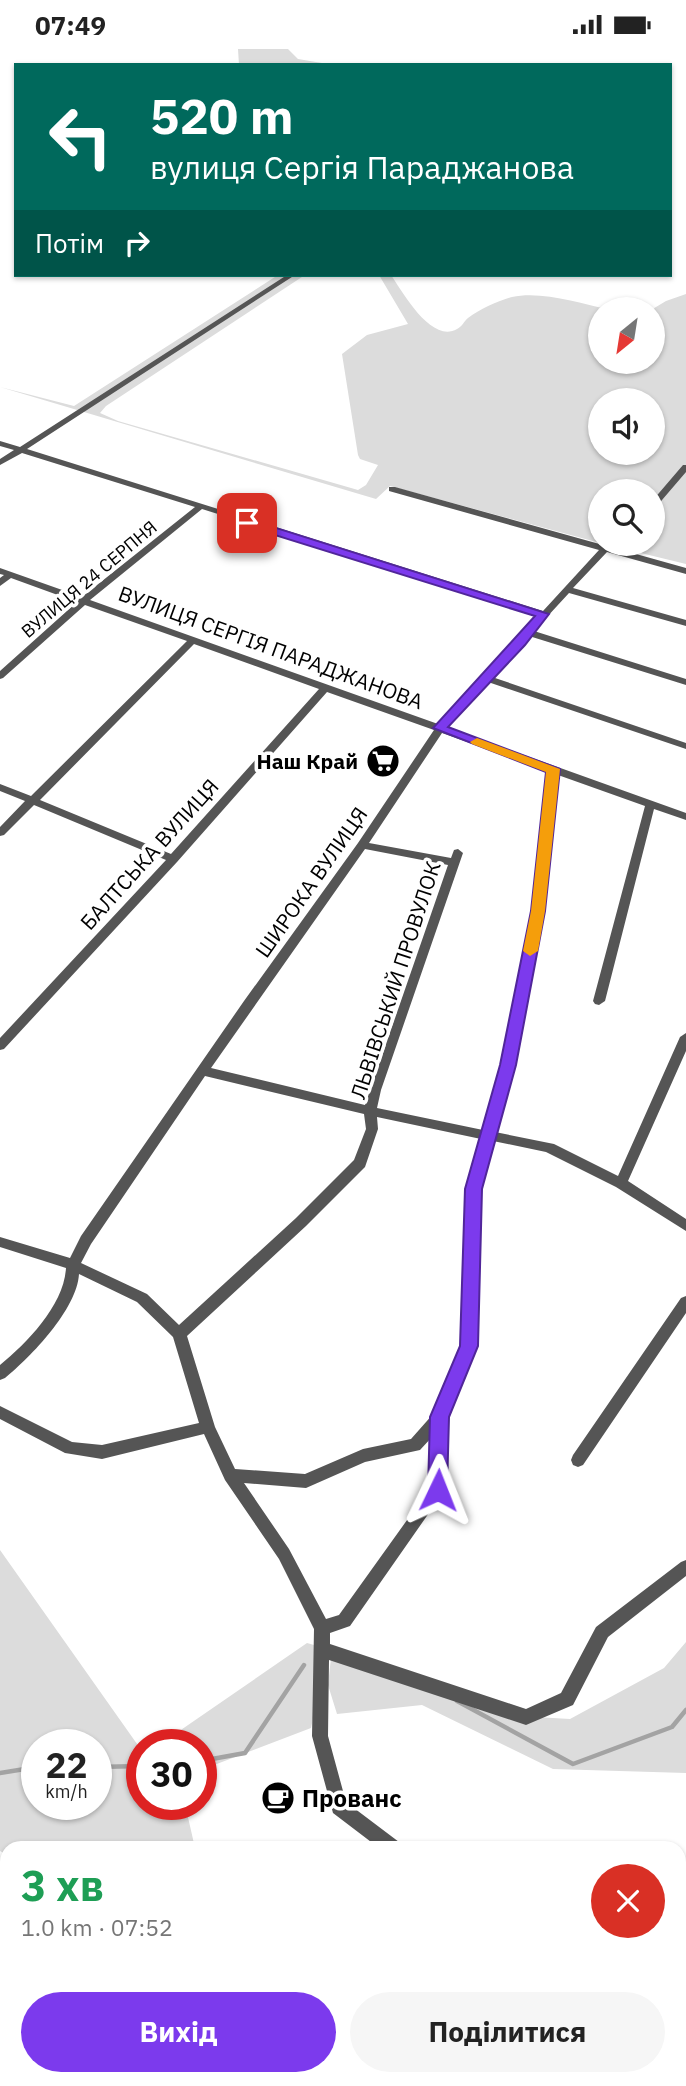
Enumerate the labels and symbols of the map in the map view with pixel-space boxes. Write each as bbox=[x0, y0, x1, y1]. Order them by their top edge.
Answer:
north arrow bbox=[588, 297, 665, 375]
pin bbox=[217, 493, 277, 553]
street label: ВУЛИЦЯ 24 СЕРПНЯ bbox=[16, 515, 162, 643]
street label: ВУЛИЦЯ СЕРГІЯ ПАРАДЖАНОВА bbox=[115, 579, 427, 715]
supermarket icon: Наш Край bbox=[364, 742, 402, 780]
place label: Наш Край bbox=[256, 747, 358, 775]
street label: БАЛТСЬКА ВУЛИЦЯ bbox=[74, 772, 224, 936]
street label: ШИРОКА ВУЛИЦЯ bbox=[249, 801, 373, 963]
street label: ЛЬВІВСЬКИЙ ПРОВУЛОК bbox=[343, 858, 447, 1102]
position arrow bbox=[401, 1453, 475, 1527]
speed limit sign: 30 bbox=[126, 1729, 217, 1820]
cafe icon: Прованс bbox=[259, 1779, 297, 1817]
place label: Прованс bbox=[302, 1782, 402, 1814]

